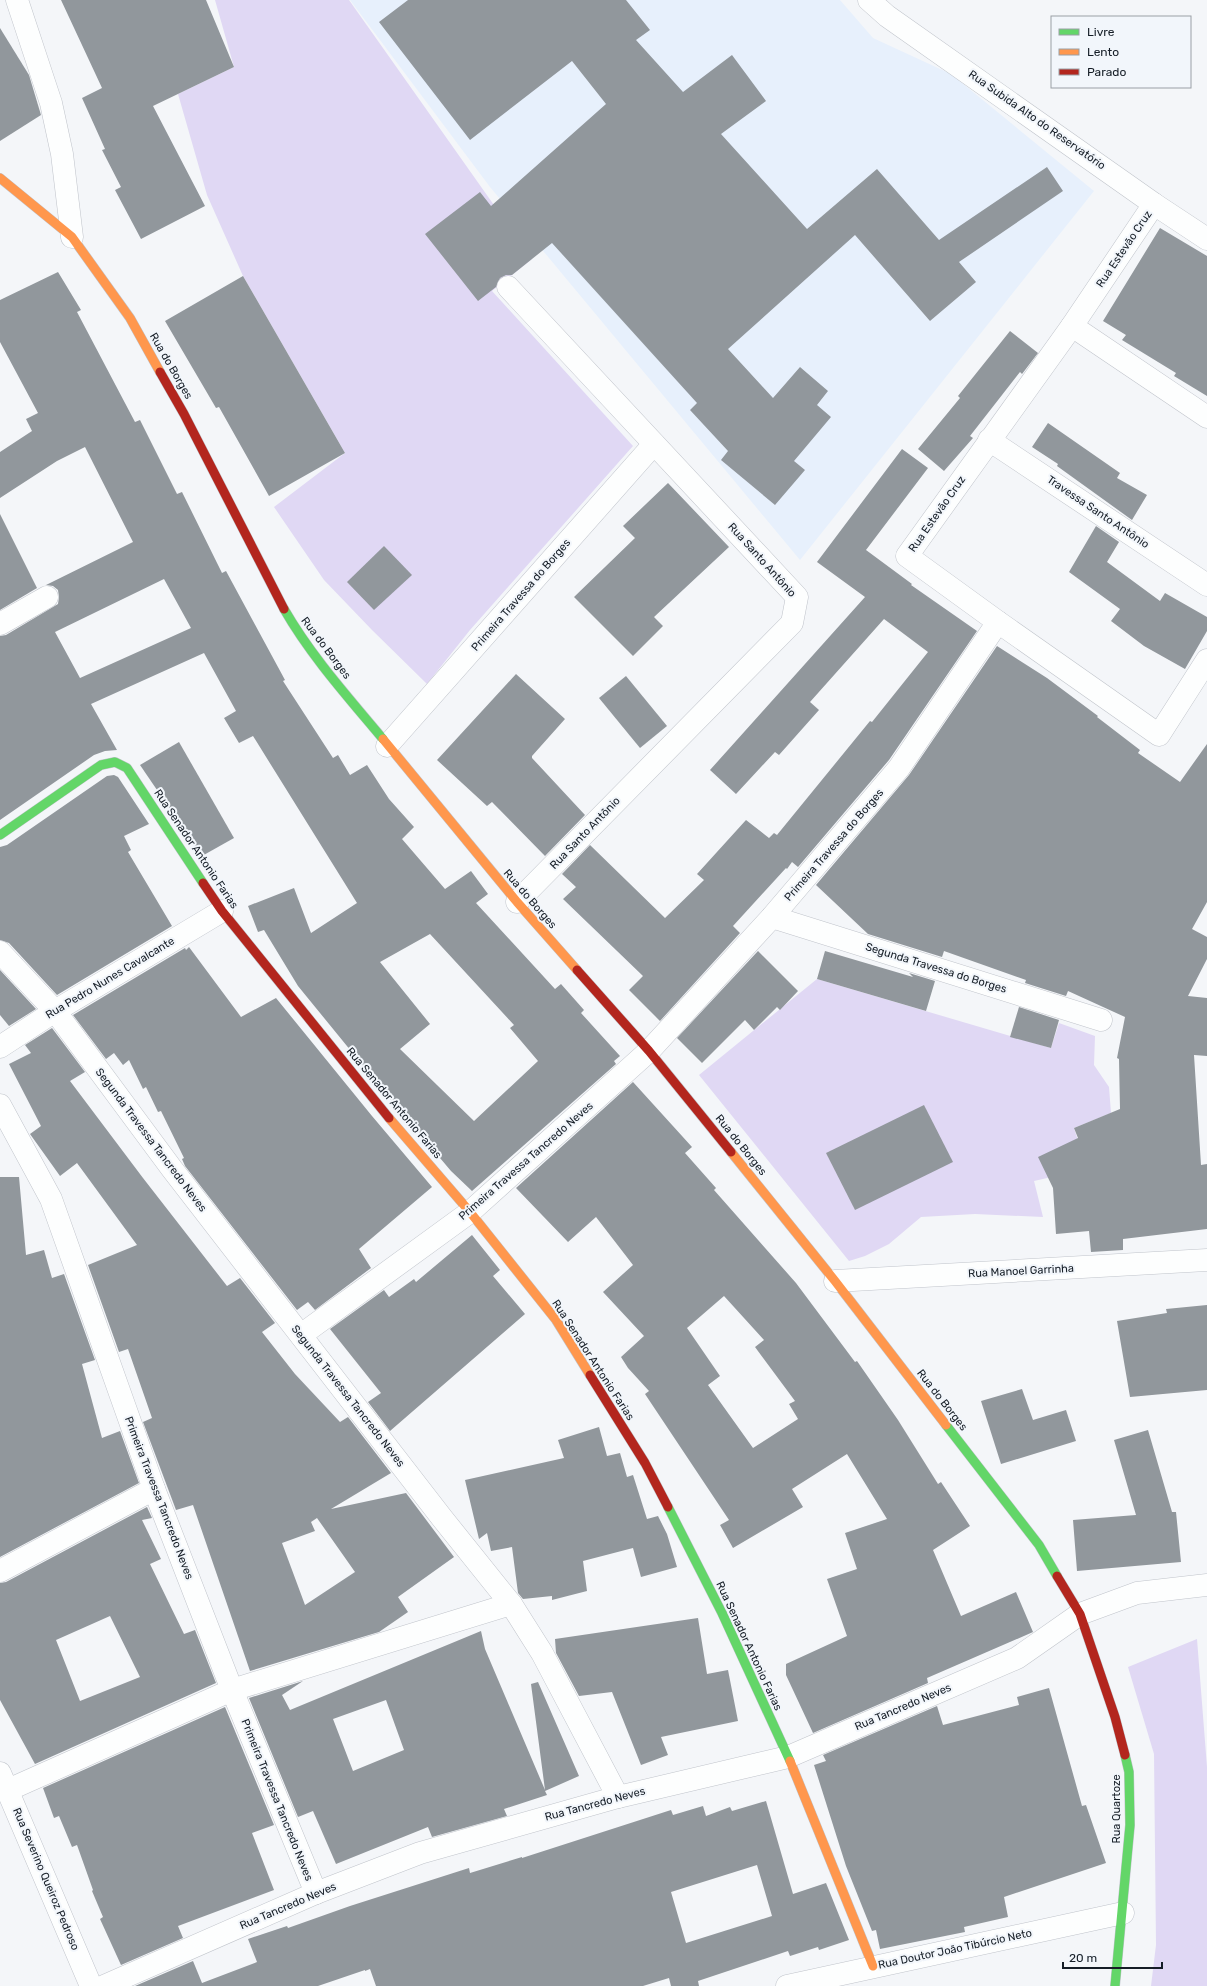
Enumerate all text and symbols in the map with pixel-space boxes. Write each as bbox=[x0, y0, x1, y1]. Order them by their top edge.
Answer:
legend bbox=[1051, 16, 1191, 88]
text: Livre bbox=[1087, 25, 1115, 39]
text: Lento bbox=[1087, 45, 1119, 59]
text: Parado bbox=[1087, 65, 1126, 79]
street label: Rua Subida Alto do Reservatório bbox=[966, 68, 1108, 172]
street label: Rua Estevão Cruz bbox=[1093, 208, 1155, 290]
street label: Rua do Borges bbox=[147, 331, 195, 402]
street label: Rua Estevão Cruz bbox=[906, 473, 968, 555]
street label: Travessa Santo Antônio bbox=[1044, 473, 1152, 551]
street label: Rua Santo Antônio bbox=[725, 520, 799, 600]
street label: Primeira Travessa do Borges bbox=[469, 536, 573, 654]
street label: Rua do Borges bbox=[298, 614, 354, 682]
street label: Primeira Travessa do Borges bbox=[782, 786, 886, 904]
street label: Rua Senador Antonio Farias bbox=[151, 787, 241, 911]
street label: Rua Santo Antônio bbox=[547, 794, 623, 872]
street label: Rua do Borges bbox=[501, 867, 560, 932]
street label: Rua Pedro Nunes Cavalcante bbox=[43, 934, 177, 1022]
street label: Segunda Travessa do Borges bbox=[864, 940, 1009, 996]
street label: Rua Senador Antonio Farias bbox=[344, 1045, 445, 1162]
street label: Segunda Travessa Tancredo Neves bbox=[93, 1066, 210, 1215]
street label: Primeira Travessa Tancredo Neves bbox=[456, 1099, 596, 1223]
street label: Rua do Borges bbox=[713, 1112, 770, 1178]
street label: Rua Manoel Garrinha bbox=[968, 1262, 1074, 1280]
street label: Rua Senador Antonio Farias bbox=[549, 1297, 637, 1423]
street label: Segunda Travessa Tancredo Neves bbox=[289, 1322, 408, 1470]
street label: Rua do Borges bbox=[914, 1367, 970, 1434]
street label: Primeira Travessa Tancredo Neves bbox=[122, 1415, 196, 1582]
street label: Rua Senador Antonio Farias bbox=[713, 1579, 785, 1713]
street label: Rua Tancredo Neves bbox=[853, 1681, 954, 1733]
street label: Primeira Travessa Tancredo Neves bbox=[238, 1717, 316, 1883]
street label: Rua Quartoze bbox=[1110, 1774, 1123, 1844]
street label: Rua Tancredo Neves bbox=[543, 1784, 647, 1824]
street label: Rua Severino Queiroz Pedroso bbox=[10, 1806, 82, 1952]
street label: Rua Tancredo Neves bbox=[238, 1880, 339, 1932]
street label: Rua Doutor João Tibúrcio Neto bbox=[877, 1926, 1033, 1972]
scale bar bbox=[1063, 1944, 1162, 1970]
text: 20 m bbox=[1069, 1951, 1097, 1965]

